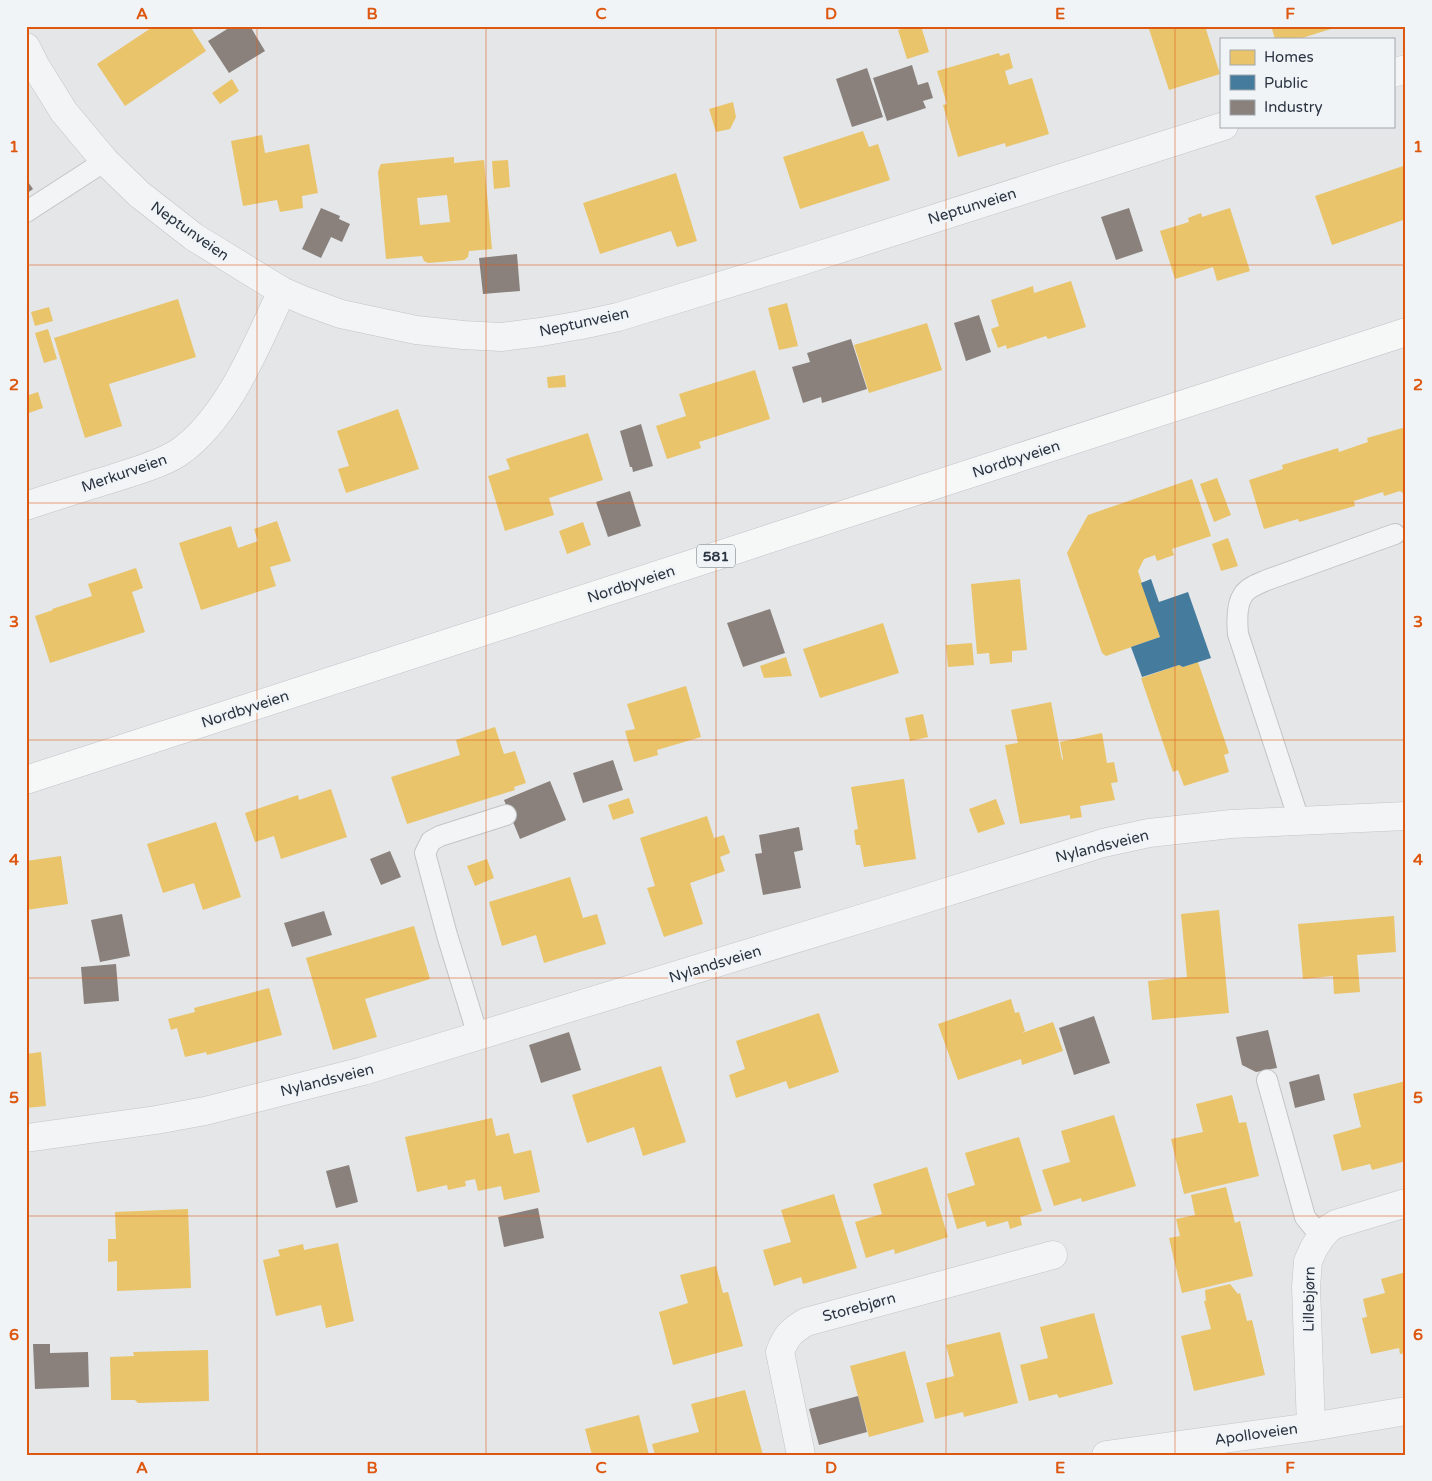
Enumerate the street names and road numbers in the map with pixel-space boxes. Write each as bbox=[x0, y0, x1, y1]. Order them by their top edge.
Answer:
street label: Neptunveien bbox=[926, 184, 1018, 228]
street label: Neptunveien bbox=[147, 197, 233, 265]
street label: Neptunveien bbox=[537, 304, 631, 340]
street label: Nordbyveien bbox=[970, 436, 1062, 482]
street label: Merkurveien bbox=[79, 450, 169, 496]
road number: 581 bbox=[697, 544, 735, 568]
street label: Nordbyveien bbox=[585, 561, 677, 607]
street label: Nordbyveien bbox=[199, 686, 291, 732]
street label: Nylandsveien bbox=[1053, 826, 1151, 866]
street label: Nylandsveien bbox=[667, 941, 763, 987]
street label: Nylandsveien bbox=[278, 1060, 376, 1100]
street label: Lillebjørn bbox=[1299, 1266, 1319, 1332]
street label: Storebjørn bbox=[820, 1289, 898, 1325]
street label: Apolloveien bbox=[1213, 1419, 1299, 1449]

